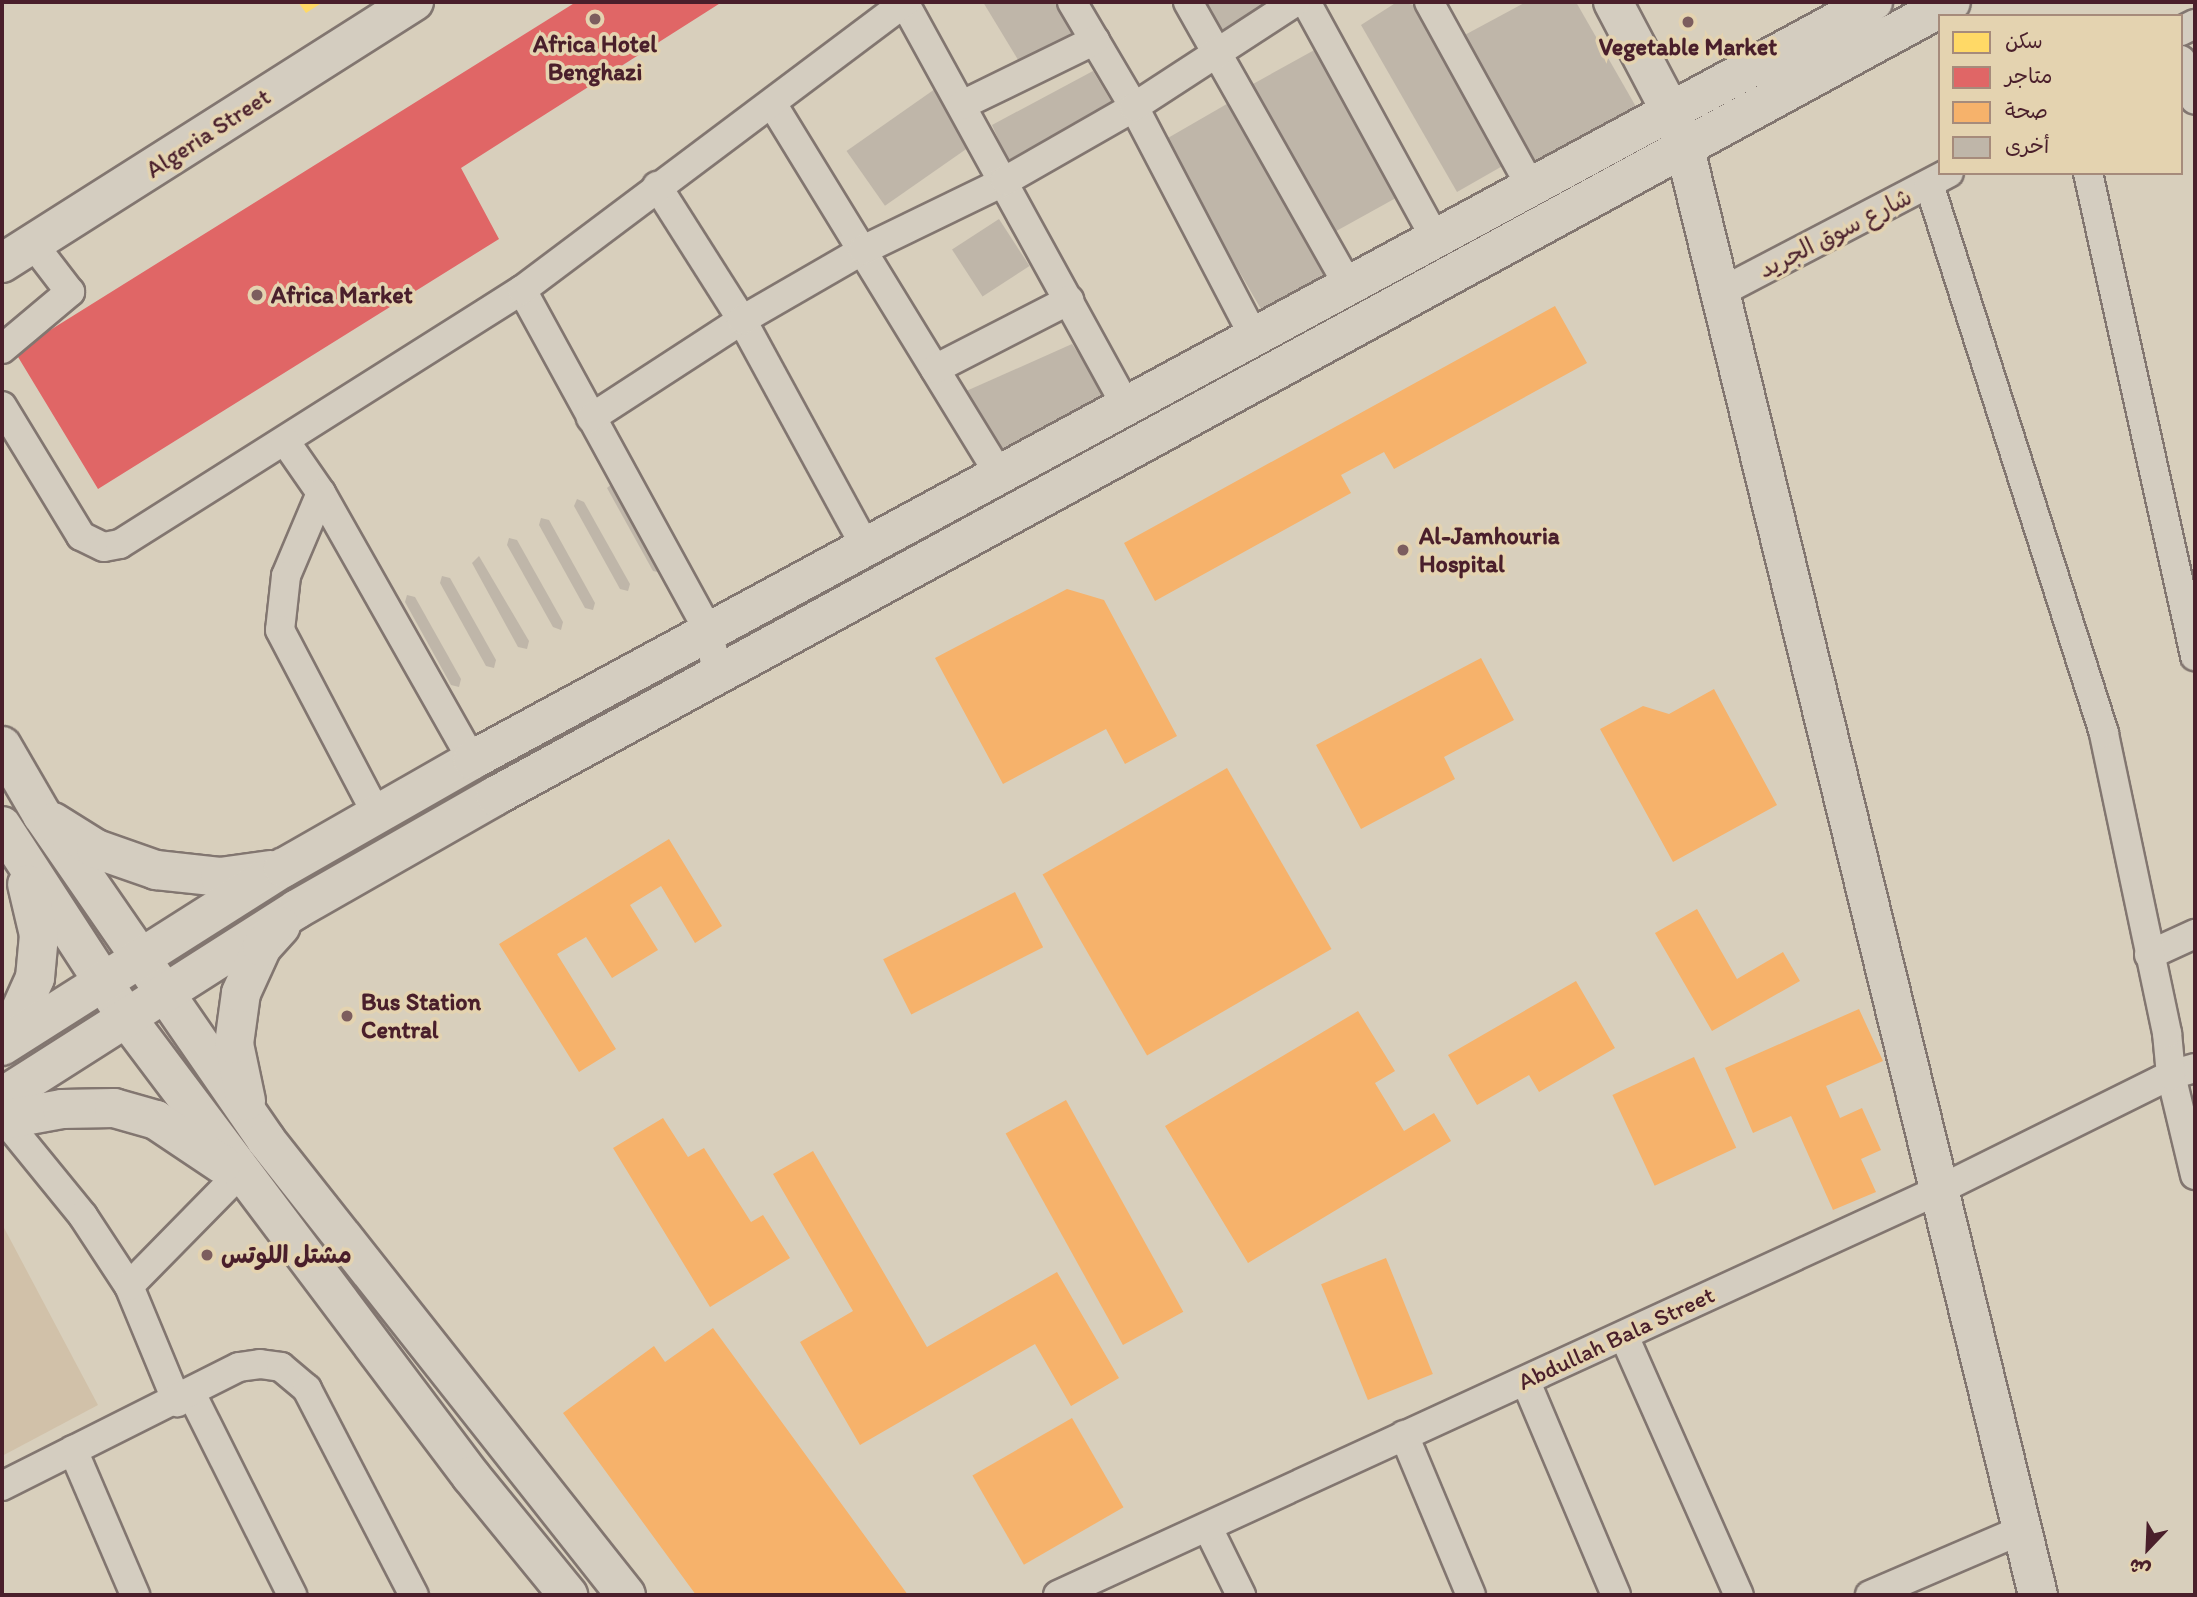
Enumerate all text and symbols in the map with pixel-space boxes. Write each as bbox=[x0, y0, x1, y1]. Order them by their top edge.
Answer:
marker: Africa Hotel Benghazi bbox=[587, 11, 603, 27]
marker: Vegetable Market bbox=[1680, 14, 1696, 30]
legend bbox=[1938, 14, 2183, 175]
text: سكن bbox=[2005, 28, 2043, 53]
place label: Africa Hotel Benghazi bbox=[533, 30, 657, 86]
place label: Vegetable Market bbox=[1598, 33, 1778, 61]
text: متاجر bbox=[2005, 63, 2052, 88]
street label: Algeria Street bbox=[140, 82, 276, 184]
text: صحة bbox=[2005, 98, 2048, 123]
text: أخرى bbox=[2005, 133, 2049, 158]
street label: شارع سوق الجريد bbox=[1753, 182, 1917, 284]
place label: Africa Market bbox=[271, 281, 413, 309]
marker: Africa Market bbox=[249, 287, 265, 303]
place label: Al-Jamhouria Hospital bbox=[1419, 522, 1560, 578]
marker: Al-Jamhouria Hospital bbox=[1393, 540, 1413, 560]
place label: Bus Station Central bbox=[361, 988, 482, 1044]
marker: Bus Station Central bbox=[339, 1008, 355, 1024]
place label: مشتل اللوتس bbox=[221, 1241, 352, 1269]
marker: مشتل اللوتس bbox=[199, 1247, 215, 1263]
street label: Abdullah Bala Street bbox=[1514, 1280, 1718, 1396]
north arrow bbox=[2113, 1513, 2183, 1583]
text: ش bbox=[2125, 1553, 2154, 1582]

